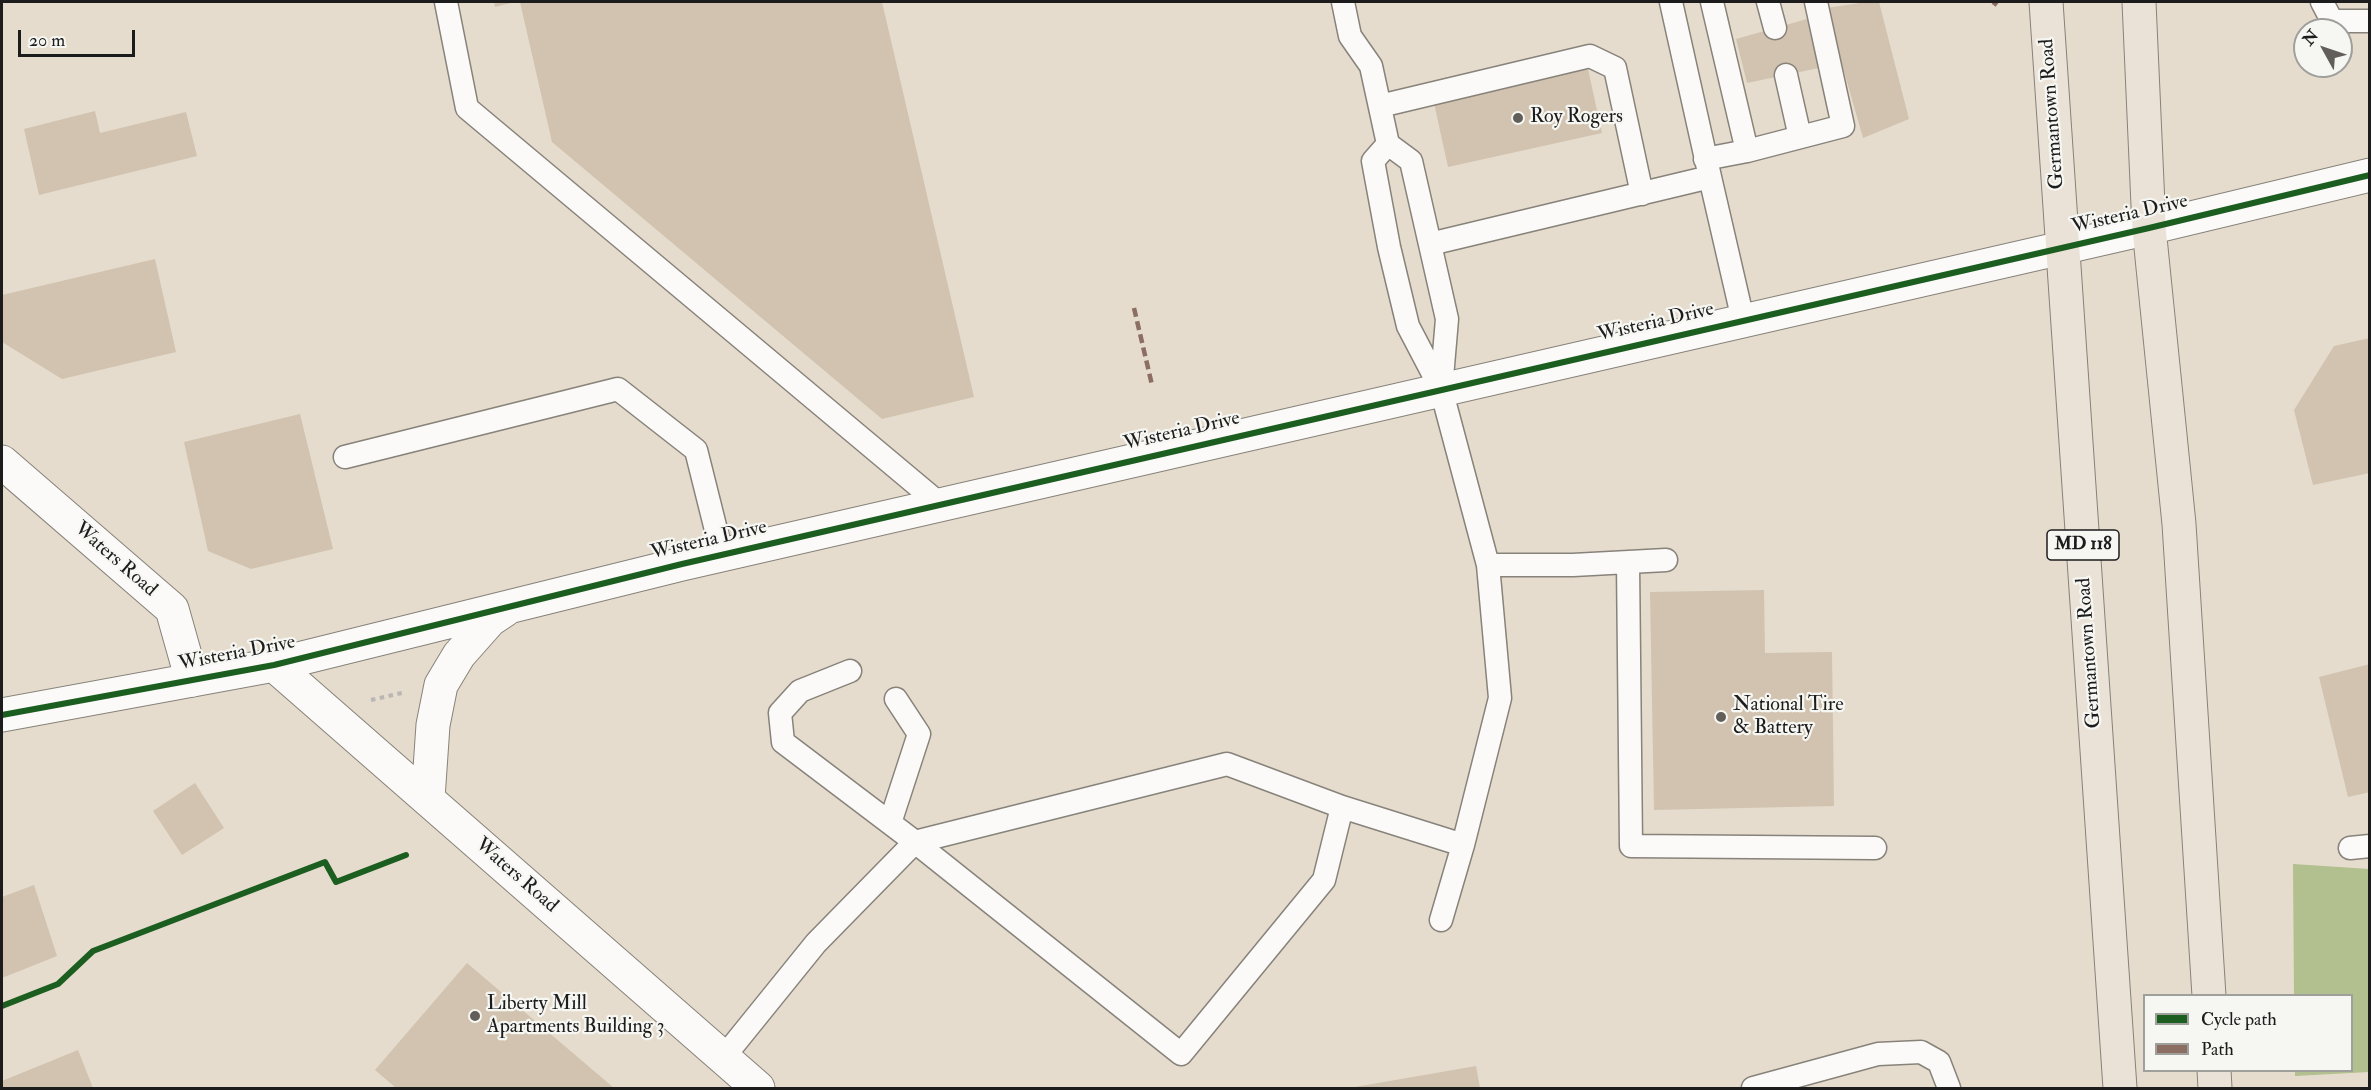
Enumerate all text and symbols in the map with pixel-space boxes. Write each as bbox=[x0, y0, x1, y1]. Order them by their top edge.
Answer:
scale bar bbox=[21, 18, 138, 56]
north arrow bbox=[2293, 18, 2353, 78]
text: N bbox=[2298, 26, 2323, 50]
text: 20 m bbox=[29, 29, 65, 52]
street label: Germantown Road bbox=[2036, 38, 2070, 190]
place label: Roy Rogers bbox=[1530, 106, 1623, 130]
marker: Roy Rogers bbox=[1511, 111, 1525, 125]
street label: Wisteria Drive bbox=[2070, 190, 2190, 240]
street label: Wisteria Drive bbox=[1596, 298, 1716, 348]
street label: Wisteria Drive bbox=[1122, 407, 1242, 457]
street label: Wisteria Drive bbox=[649, 516, 769, 566]
street label: Waters Road bbox=[69, 517, 161, 603]
road number: MD 118 bbox=[2047, 530, 2119, 560]
street label: Germantown Road bbox=[2073, 577, 2107, 729]
street label: Wisteria Drive bbox=[177, 631, 297, 677]
place label: National Tire & Battery bbox=[1733, 694, 1844, 741]
marker: National Tire & Battery bbox=[1714, 710, 1728, 724]
street label: Waters Road bbox=[470, 833, 562, 919]
place label: Liberty Mill Apartments Building 3 bbox=[487, 993, 665, 1040]
legend bbox=[2143, 994, 2353, 1072]
text: Cycle path bbox=[2201, 1008, 2277, 1031]
marker: Liberty Mill Apartments Building 3 bbox=[468, 1009, 482, 1023]
text: Path bbox=[2201, 1038, 2234, 1061]

